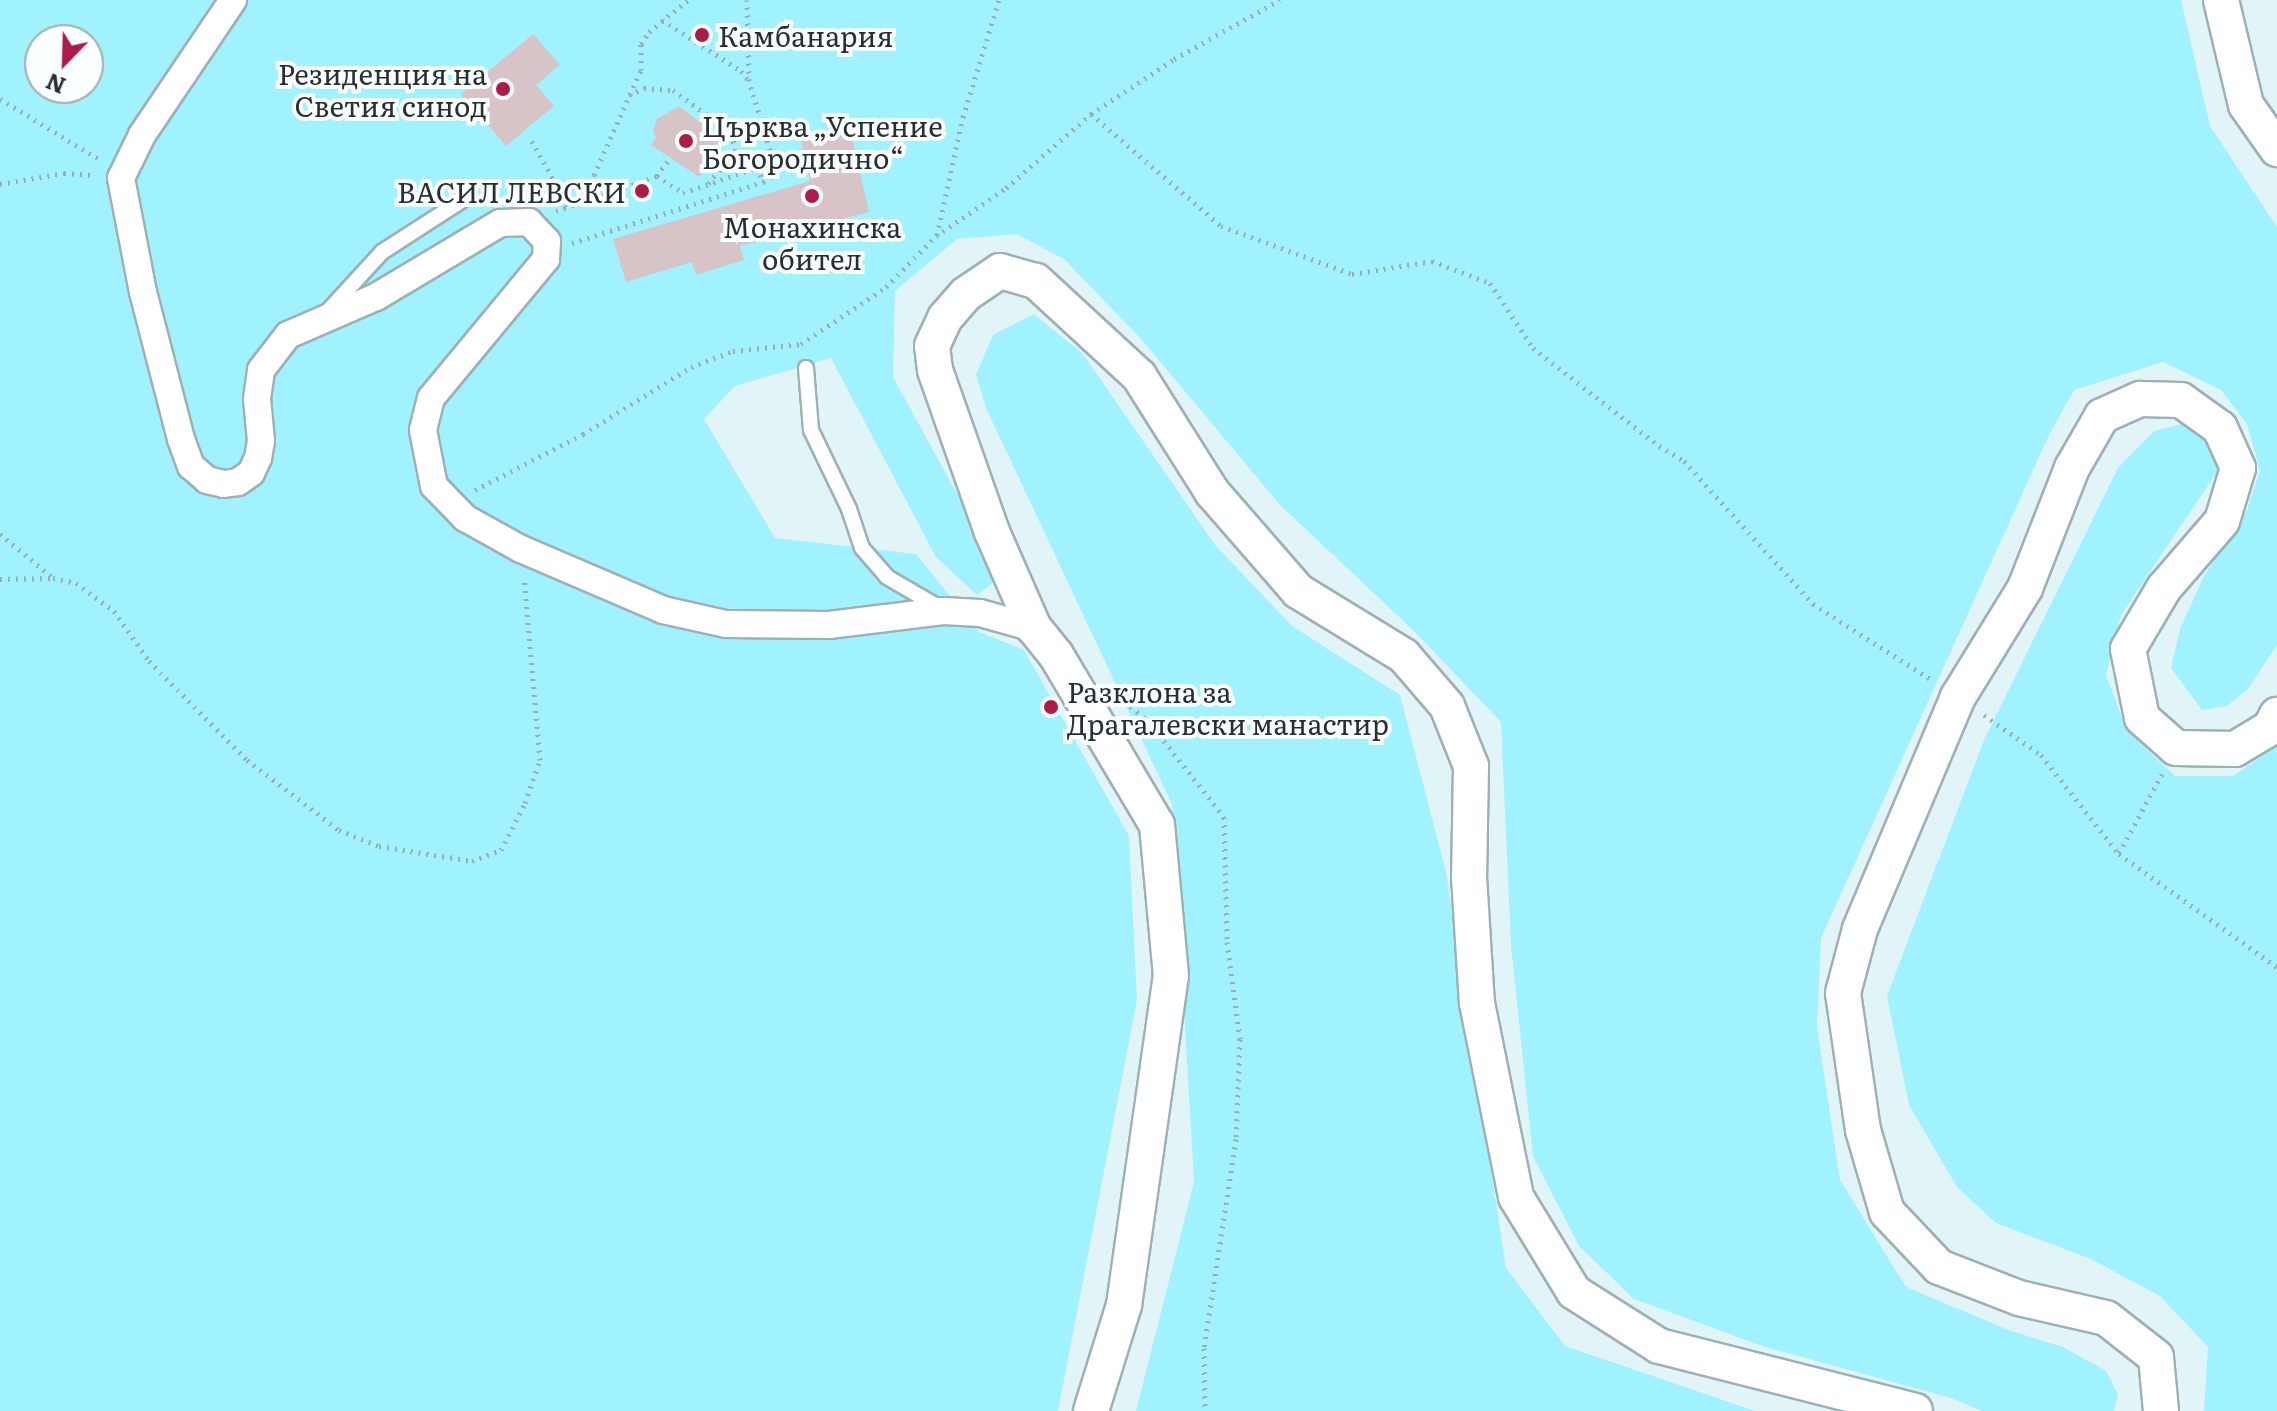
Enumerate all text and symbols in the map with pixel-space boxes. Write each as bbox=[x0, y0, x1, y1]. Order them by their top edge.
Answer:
place label: Камбанария bbox=[718, 18, 893, 52]
north arrow bbox=[24, 24, 104, 104]
marker: Камбанария bbox=[693, 26, 711, 44]
place label: Резиденция на Светия синод bbox=[278, 56, 487, 122]
text: N bbox=[40, 66, 70, 104]
marker: Резиденция на Светия синод bbox=[494, 80, 512, 98]
place label: Църква „Успение Богородично“ bbox=[702, 108, 943, 174]
marker: Църква „Успение Богородично“ bbox=[677, 132, 695, 150]
place label: ВАСИЛ ЛЕВСКИ bbox=[397, 174, 626, 208]
marker: ВАСИЛ ЛЕВСКИ bbox=[633, 182, 651, 200]
marker: Монахинска обител bbox=[803, 187, 821, 205]
place label: Монахинска обител bbox=[723, 209, 901, 275]
place label: Разклона за Драгалевски манастир bbox=[1067, 674, 1389, 740]
marker: Разклона за Драгалевски манастир bbox=[1042, 698, 1060, 716]

